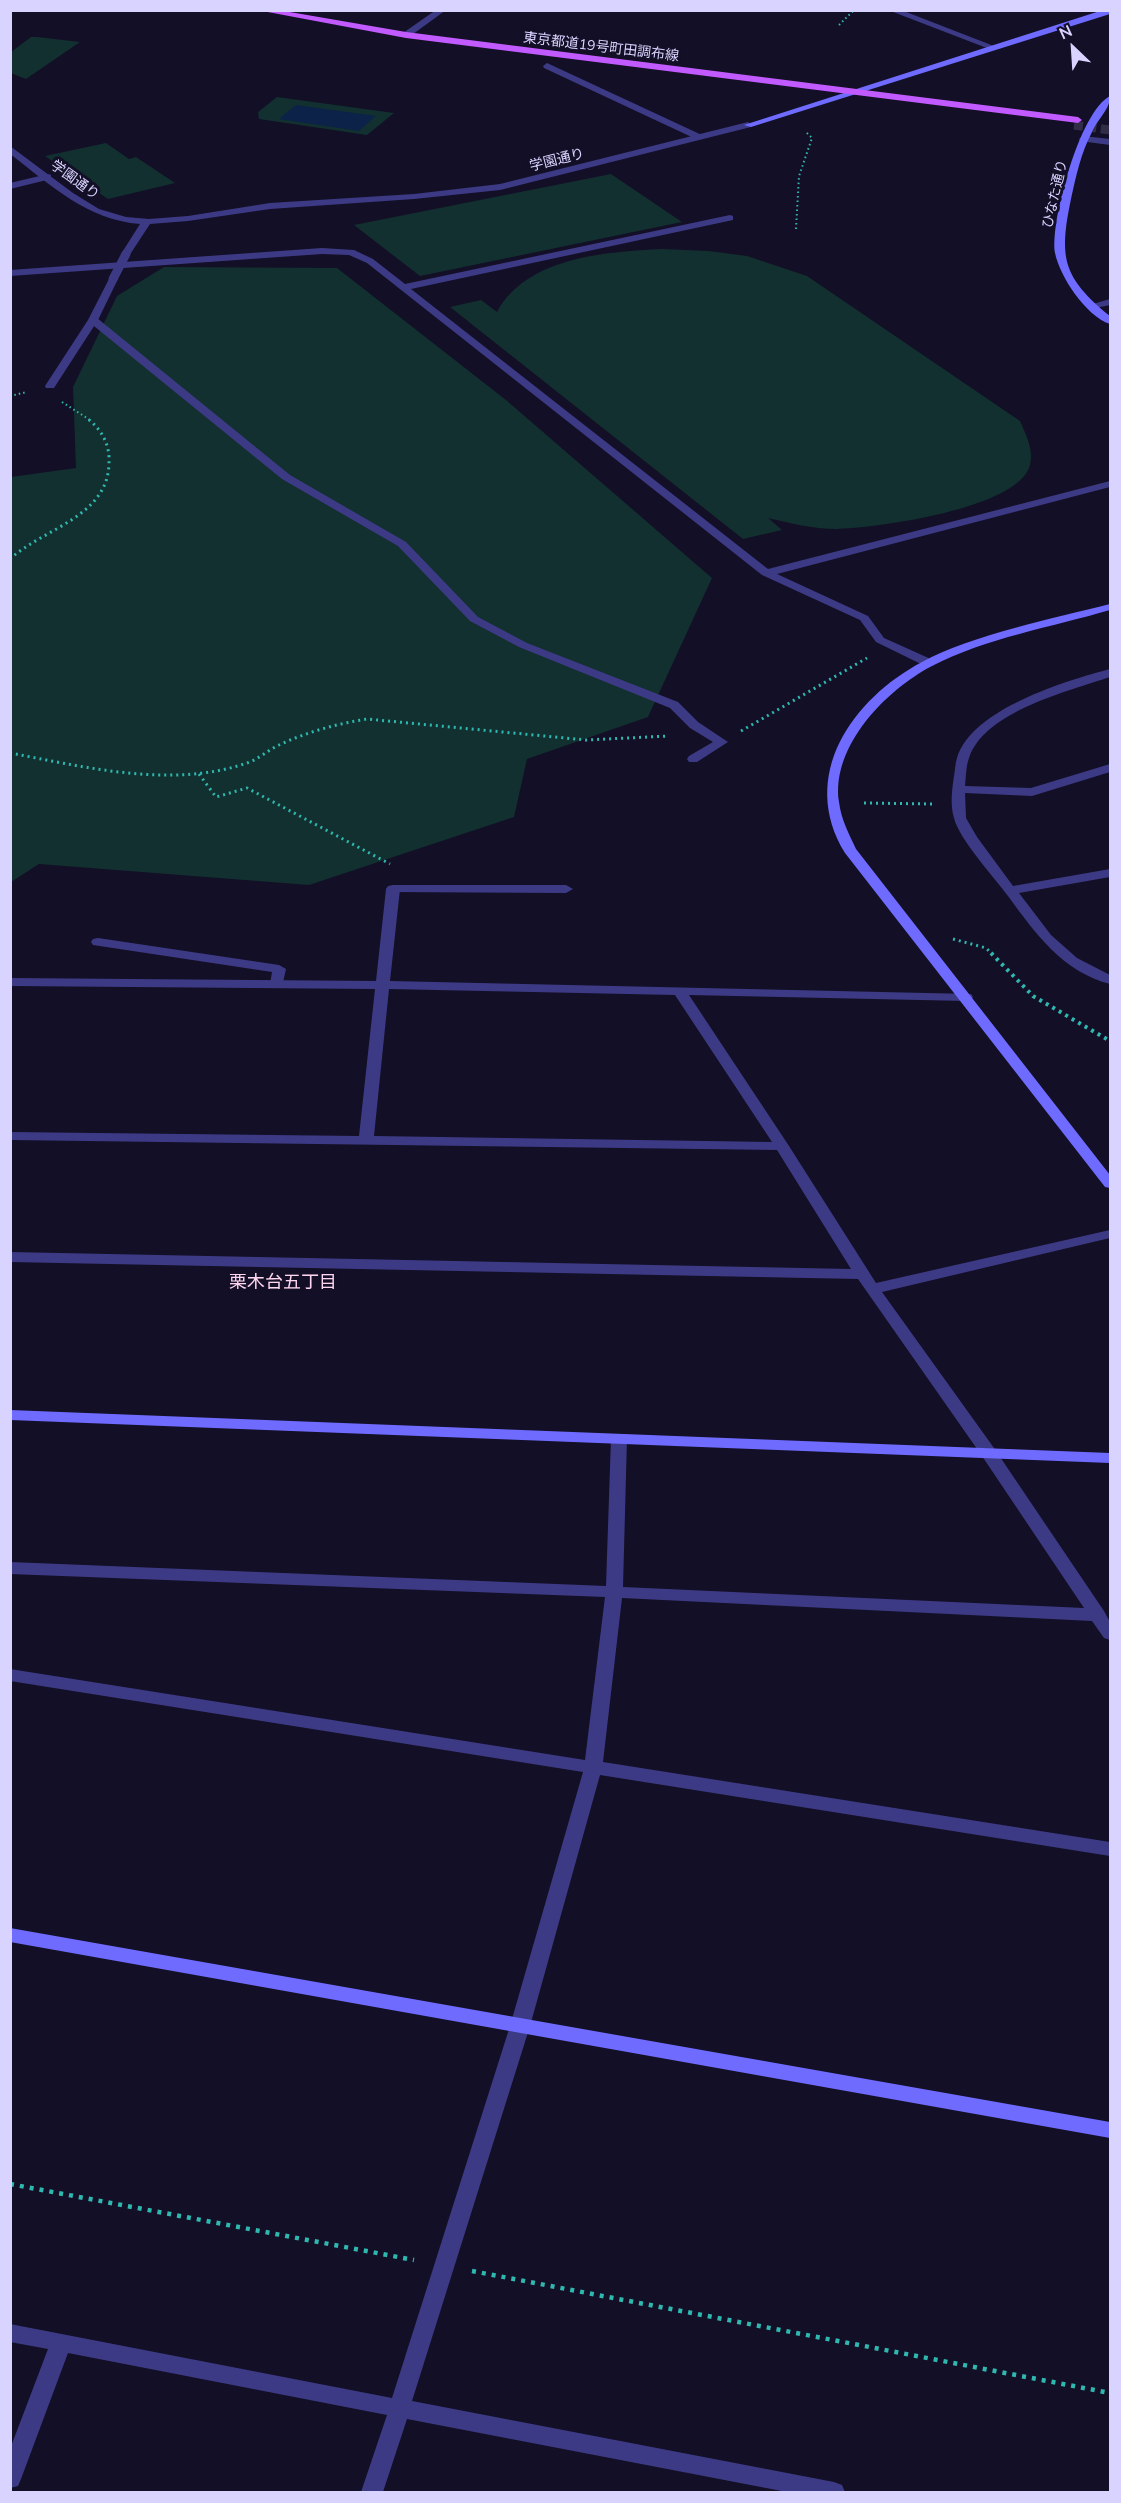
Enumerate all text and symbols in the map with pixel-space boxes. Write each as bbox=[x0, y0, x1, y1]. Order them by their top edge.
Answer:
north arrow bbox=[1043, 18, 1103, 78]
text: N bbox=[1056, 20, 1075, 43]
street label: 東京都道19号町田調布線 bbox=[522, 29, 680, 65]
street label: 学園通り bbox=[528, 145, 586, 175]
street label: 学園通り bbox=[47, 157, 103, 203]
street label: ひなた通り bbox=[1039, 158, 1071, 230]
district label: 栗木台五丁目 bbox=[229, 1272, 337, 1294]

